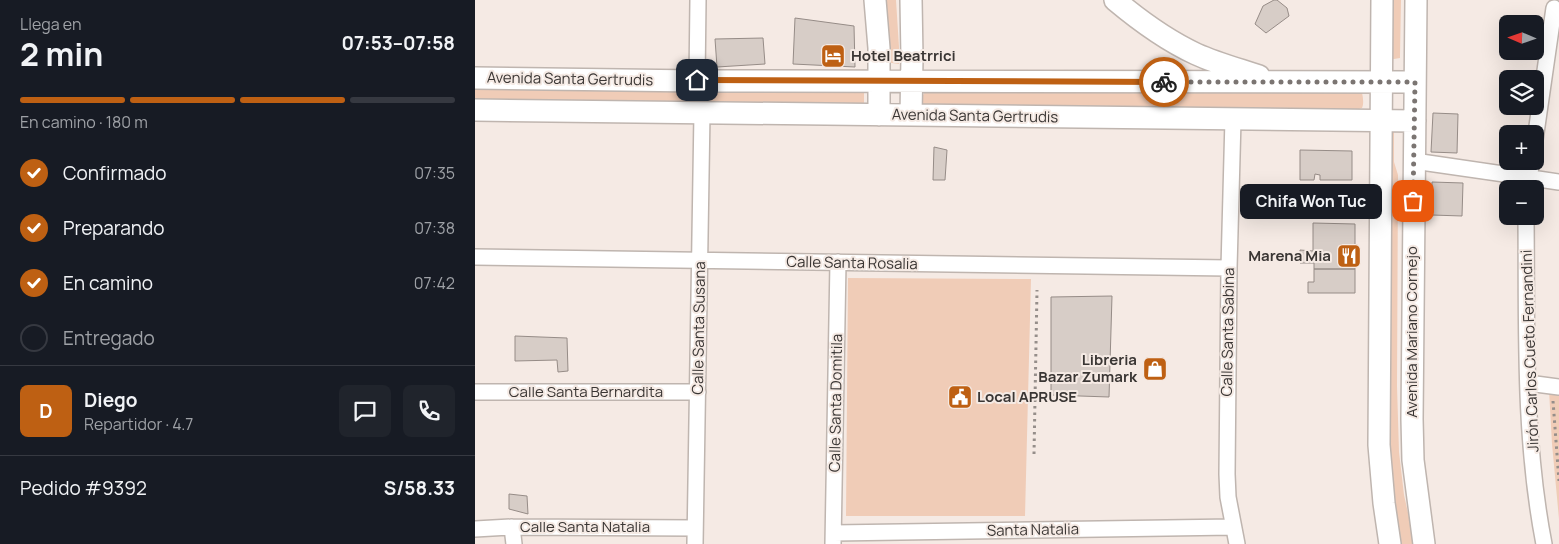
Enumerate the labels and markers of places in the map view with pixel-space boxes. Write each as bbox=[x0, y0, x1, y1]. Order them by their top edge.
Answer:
hotel icon: Hotel Beatrrici bbox=[820, 43, 846, 69]
place label: Hotel Beatrrici bbox=[851, 45, 956, 66]
pin bbox=[676, 59, 718, 101]
pin bbox=[1392, 180, 1434, 222]
callout: Chifa Won Tuc bbox=[1241, 184, 1383, 218]
restaurant icon: Marena Mia bbox=[1336, 243, 1362, 269]
place label: Marena Mia bbox=[1248, 245, 1331, 266]
place label: Libreria Bazar Zumark bbox=[1038, 349, 1138, 387]
shop icon: Libreria Bazar Zumark bbox=[1142, 356, 1168, 382]
public building icon: Local APRUSE bbox=[947, 384, 973, 410]
place label: Local APRUSE bbox=[977, 386, 1077, 407]

